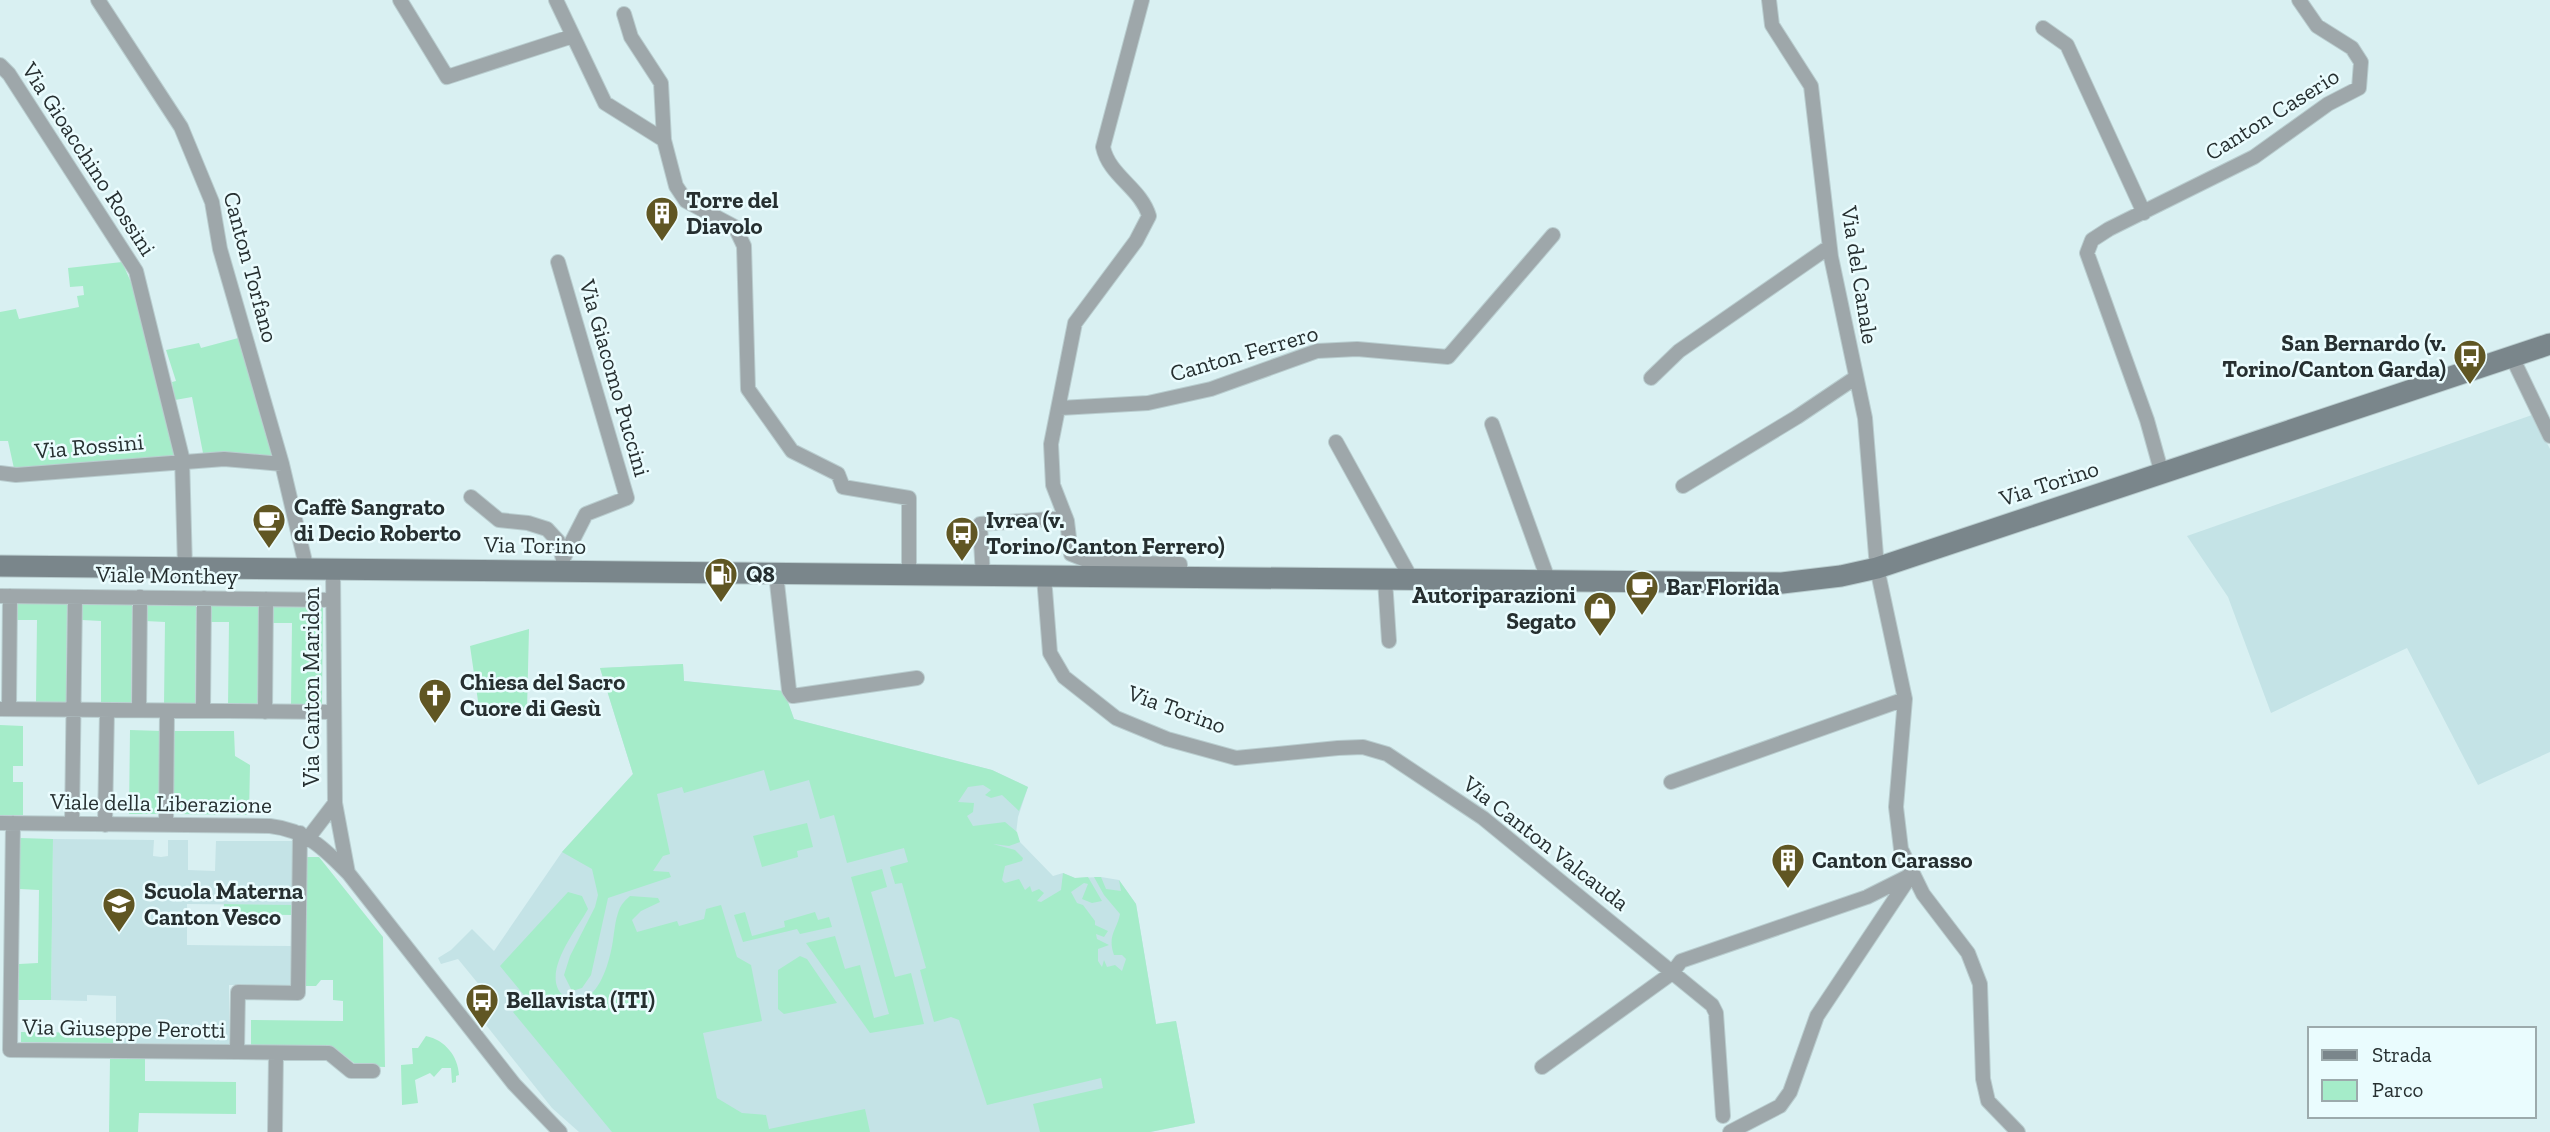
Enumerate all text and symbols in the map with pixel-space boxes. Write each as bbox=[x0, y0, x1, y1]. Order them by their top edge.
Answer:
street label: Via Gioacchino Rossini bbox=[15, 56, 162, 261]
street label: Canton Caserio bbox=[2200, 62, 2344, 166]
place label: Torre del Diavolo bbox=[686, 186, 779, 240]
street label: Canton Torfano bbox=[217, 188, 285, 346]
building icon: Torre del Diavolo bbox=[643, 194, 681, 243]
street label: Via del Canale bbox=[1835, 203, 1885, 346]
street label: Via Giacomo Puccini bbox=[573, 275, 656, 480]
street label: Canton Ferrero bbox=[1167, 319, 1321, 387]
place label: San Bernardo (v. Torino/Canton Garda) bbox=[2222, 329, 2446, 383]
bus stop icon: San Bernardo (v. Torino/Canton Garda) bbox=[2451, 337, 2489, 386]
street label: Via Rossini bbox=[32, 427, 145, 465]
street label: Via Torino bbox=[1995, 454, 2102, 512]
place label: Caffè Sangrato di Decio Roberto bbox=[294, 493, 461, 547]
cafe icon: Caffè Sangrato di Decio Roberto bbox=[250, 501, 288, 550]
place label: Ivrea (v. Torino/Canton Ferrero) bbox=[986, 506, 1225, 560]
bus stop icon: Ivrea (v. Torino/Canton Ferrero) bbox=[943, 514, 981, 563]
street label: Via Torino bbox=[483, 530, 586, 560]
fuel station icon: Q8 bbox=[702, 555, 740, 604]
street label: Viale Monthey bbox=[95, 560, 239, 590]
place label: Q8 bbox=[746, 560, 775, 588]
cafe icon: Bar Florida bbox=[1623, 568, 1661, 617]
place label: Bar Florida bbox=[1666, 573, 1780, 601]
place label: Autoriparazioni Segato bbox=[1412, 581, 1576, 635]
street label: Via Canton Maridon bbox=[297, 587, 325, 788]
shop icon: Autoriparazioni Segato bbox=[1581, 589, 1619, 638]
place label: Chiesa del Sacro Cuore di Gesù bbox=[460, 668, 625, 722]
church icon: Chiesa del Sacro Cuore di Gesù bbox=[416, 676, 454, 725]
street label: Via Torino bbox=[1123, 678, 1230, 740]
street label: Via Canton Valcauda bbox=[1456, 769, 1635, 917]
street label: Viale della Liberazione bbox=[49, 787, 272, 819]
building icon: Canton Carasso bbox=[1769, 841, 1807, 890]
place label: Canton Carasso bbox=[1812, 846, 1973, 874]
place label: Scuola Materna Canton Vesco bbox=[144, 877, 304, 931]
school or university icon: Scuola Materna Canton Vesco bbox=[100, 885, 138, 934]
bus stop icon: Bellavista (ITI) bbox=[463, 981, 501, 1030]
place label: Bellavista (ITI) bbox=[506, 986, 655, 1014]
street label: Via Giuseppe Perotti bbox=[21, 1012, 226, 1044]
legend bbox=[2308, 1027, 2536, 1118]
text: Strada bbox=[2372, 1042, 2432, 1067]
text: Parco bbox=[2372, 1077, 2423, 1102]

